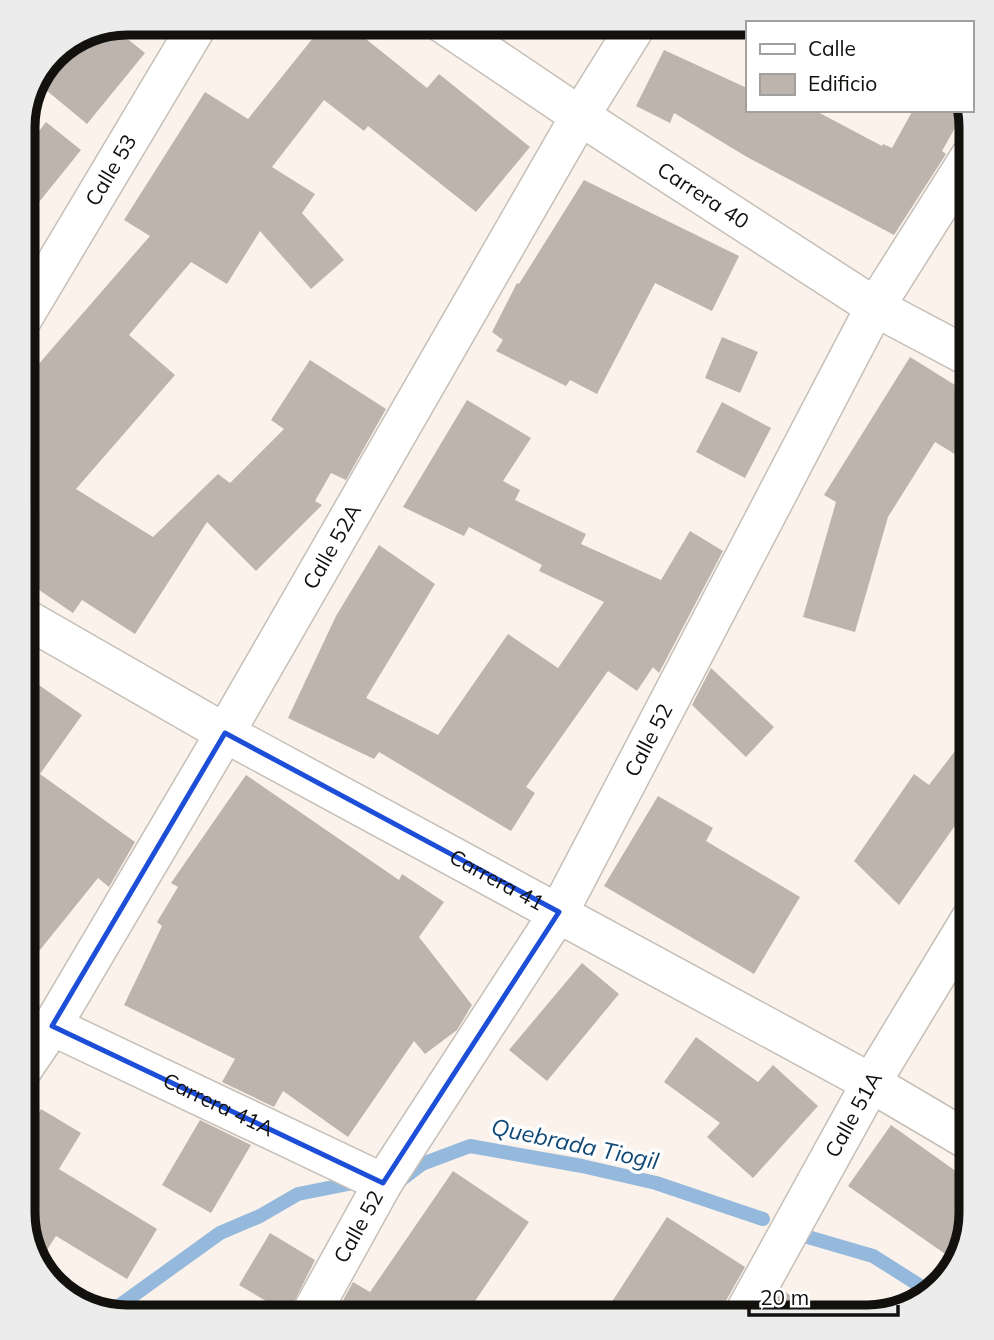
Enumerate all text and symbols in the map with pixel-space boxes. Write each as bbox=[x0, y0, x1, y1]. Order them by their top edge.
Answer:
legend bbox=[746, 21, 973, 112]
text: Calle bbox=[808, 35, 856, 61]
text: Edificio bbox=[808, 70, 877, 96]
street label: Calle 53 bbox=[79, 129, 142, 210]
street label: Carrera 40 bbox=[653, 156, 754, 234]
street label: Calle 52A bbox=[297, 498, 366, 594]
street label: Calle 52 bbox=[618, 699, 678, 781]
street label: Carrera 41 bbox=[445, 843, 549, 916]
street label: Calle 51A bbox=[819, 1066, 887, 1162]
street label: Carrera 41A bbox=[159, 1067, 279, 1142]
water label: Quebrada Tiogil bbox=[489, 1112, 662, 1176]
street label: Calle 52 bbox=[327, 1186, 388, 1267]
scale bar bbox=[749, 1274, 898, 1318]
text: 20 m bbox=[760, 1284, 809, 1310]

